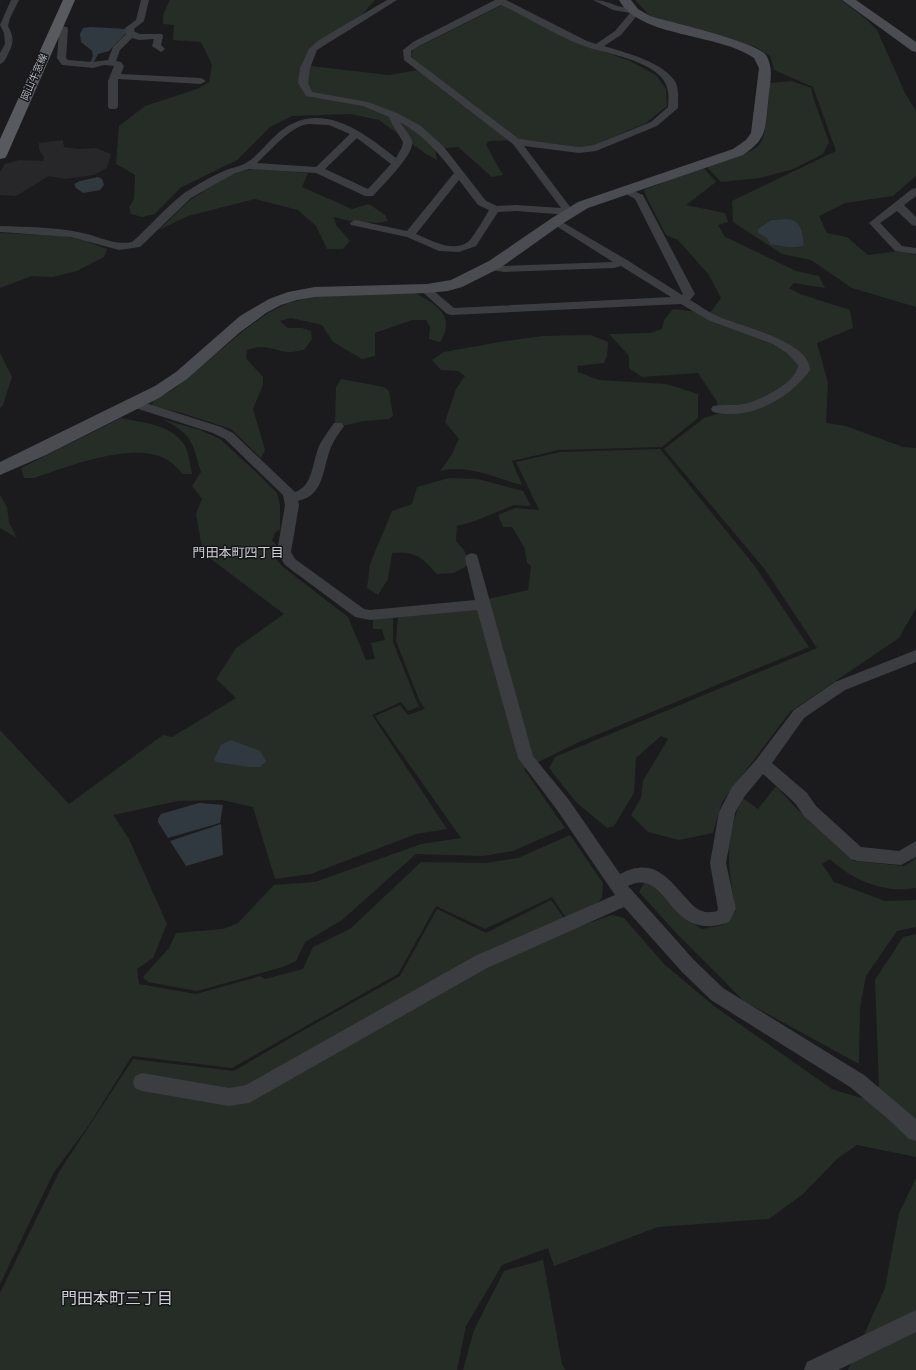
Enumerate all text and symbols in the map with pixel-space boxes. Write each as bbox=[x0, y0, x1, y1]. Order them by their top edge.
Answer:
street label: 岡山牛窓線 bbox=[18, 52, 50, 102]
district label: 門田本町四丁目 bbox=[192, 544, 284, 561]
district label: 門田本町三丁目 bbox=[61, 1288, 173, 1308]

